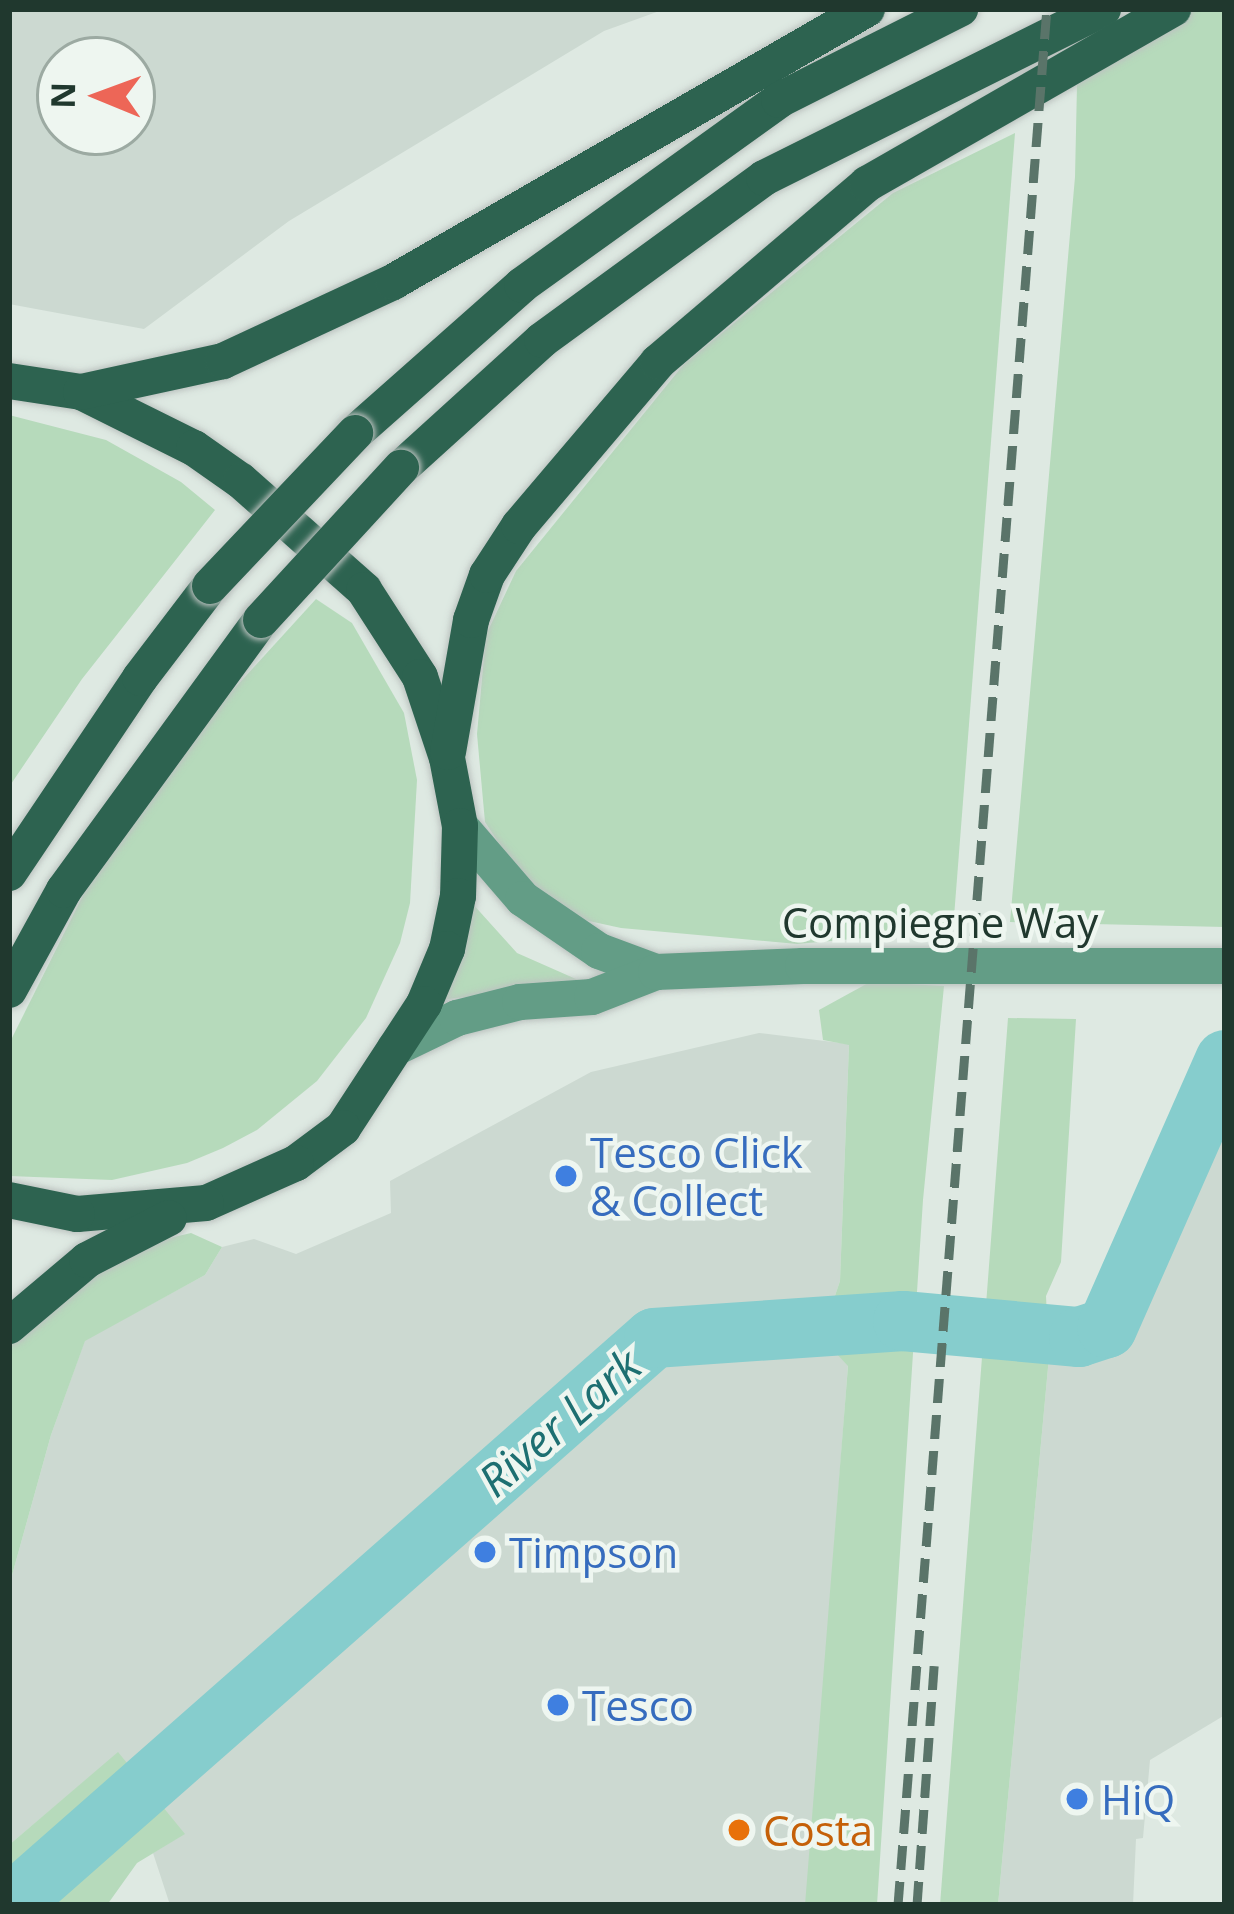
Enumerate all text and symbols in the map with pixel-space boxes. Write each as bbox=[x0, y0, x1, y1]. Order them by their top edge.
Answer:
north arrow bbox=[36, 36, 156, 156]
text: N bbox=[40, 82, 85, 109]
street label: Compiegne Way bbox=[782, 897, 1098, 947]
place label: Tesco Click & Collect bbox=[590, 1127, 803, 1226]
marker: Tesco Click & Collect bbox=[553, 1163, 579, 1189]
water label: River Lark bbox=[467, 1337, 651, 1507]
place label: Timpson bbox=[509, 1527, 678, 1577]
marker: Timpson bbox=[472, 1539, 498, 1565]
place label: Tesco bbox=[582, 1680, 694, 1730]
marker: Tesco bbox=[545, 1692, 571, 1718]
place label: HiQ bbox=[1101, 1774, 1175, 1824]
marker: HiQ bbox=[1064, 1786, 1090, 1812]
place label: Costa bbox=[763, 1805, 873, 1855]
marker: Costa bbox=[726, 1817, 752, 1843]

